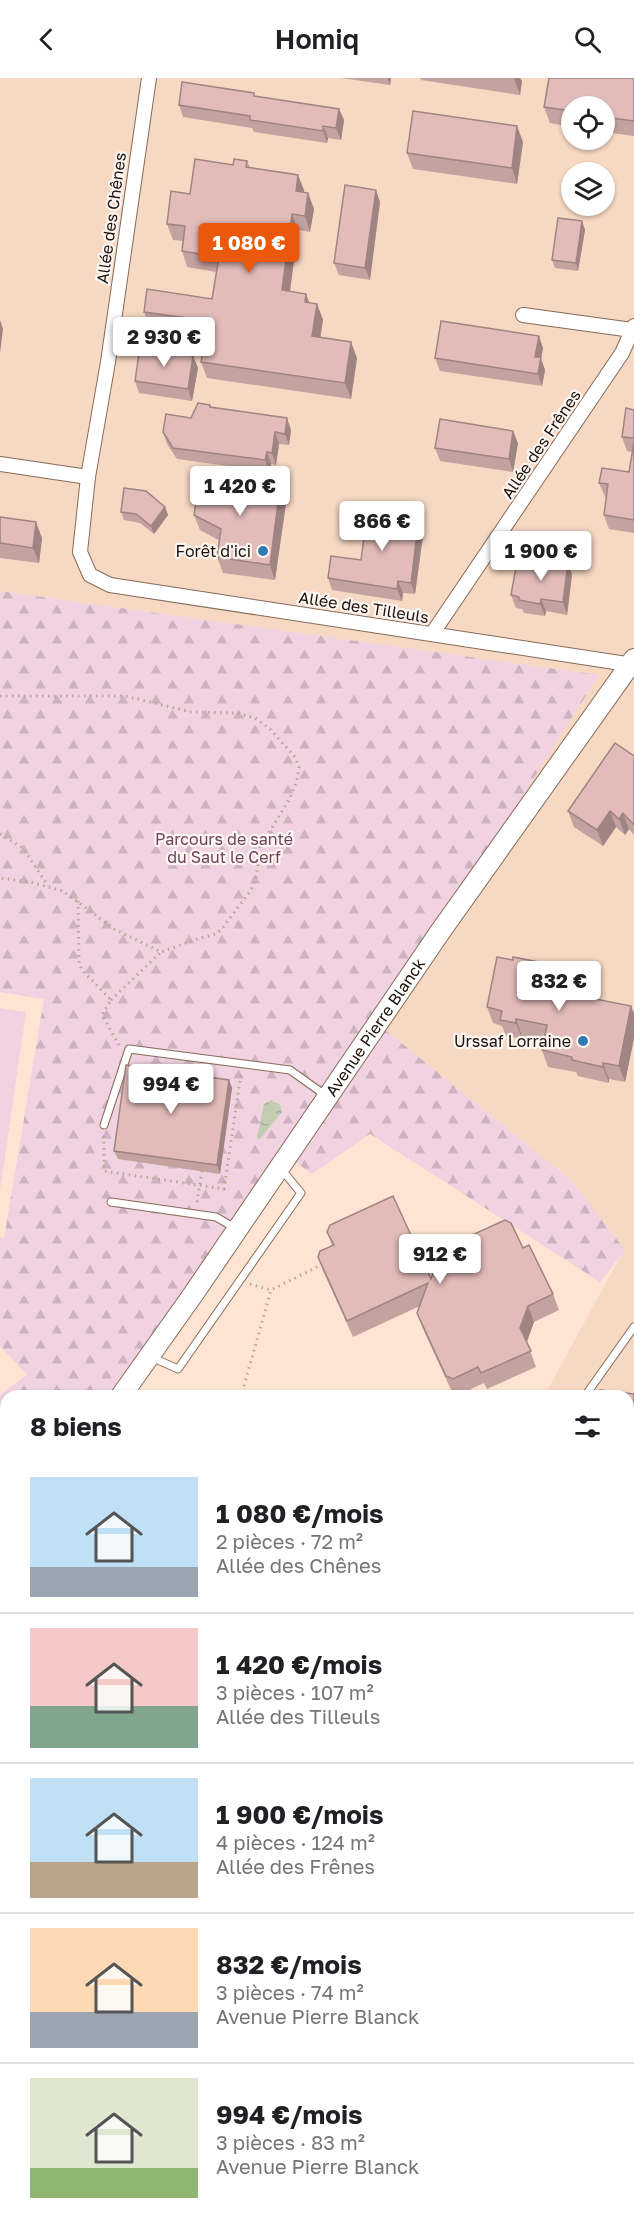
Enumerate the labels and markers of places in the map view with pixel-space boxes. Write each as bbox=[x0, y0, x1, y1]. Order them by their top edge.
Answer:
pin: 1 080 € bbox=[194, 223, 304, 274]
pin: 2 930 € bbox=[109, 317, 219, 368]
pin: 1 420 € bbox=[185, 466, 295, 517]
pin: 866 € bbox=[340, 501, 424, 552]
pin: 1 900 € bbox=[486, 531, 596, 582]
place label: Forêt d'ici bbox=[176, 541, 251, 561]
marker: Forêt d'ici bbox=[256, 544, 270, 558]
pin: 832 € bbox=[517, 961, 601, 1012]
place label: Urssaf Lorraine bbox=[454, 1031, 571, 1051]
marker: Urssaf Lorraine bbox=[576, 1034, 590, 1048]
pin: 994 € bbox=[129, 1064, 213, 1115]
pin: 912 € bbox=[398, 1234, 482, 1285]

